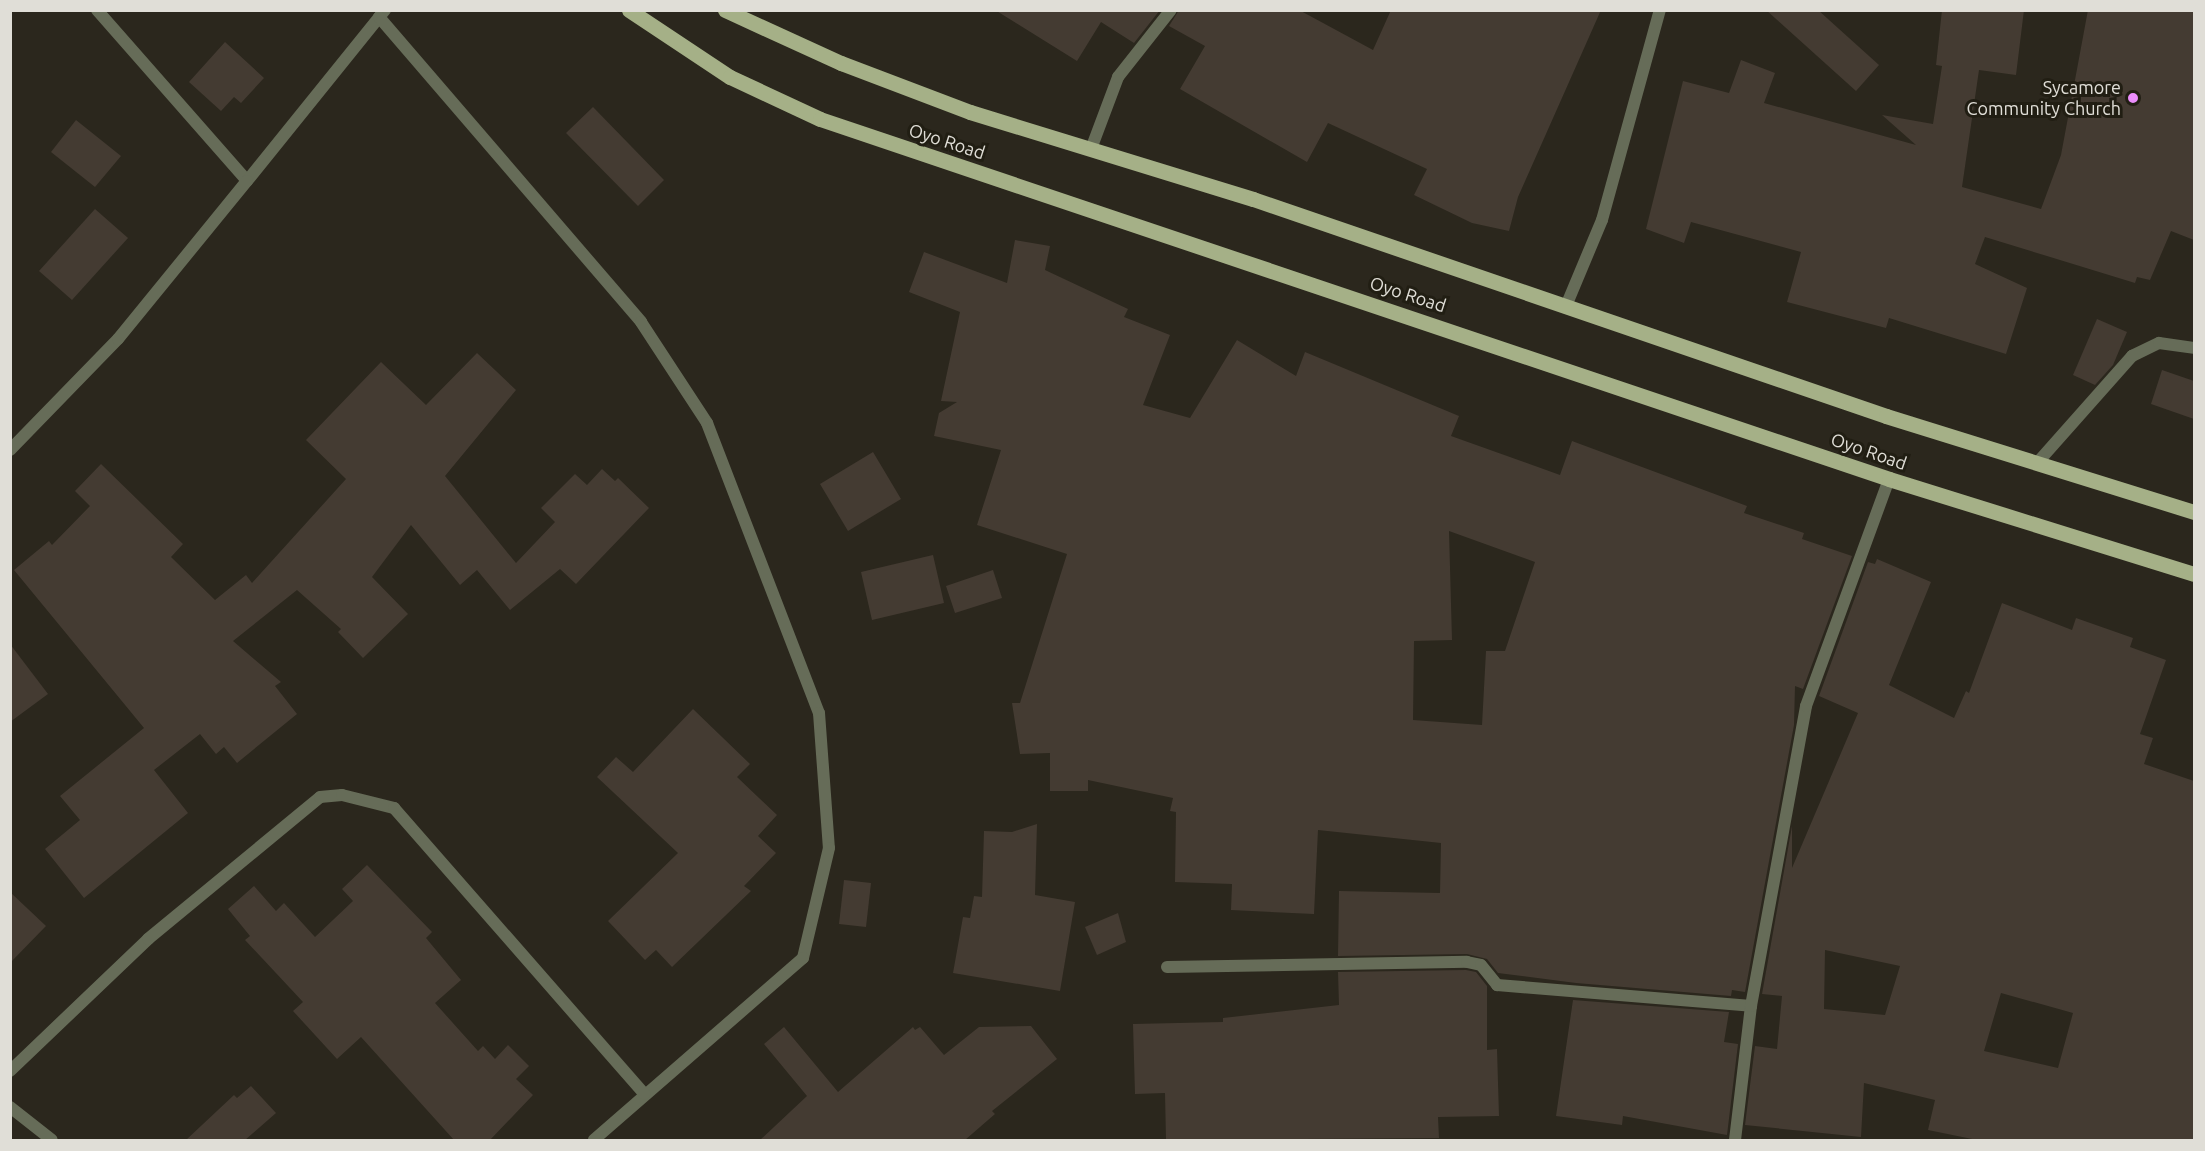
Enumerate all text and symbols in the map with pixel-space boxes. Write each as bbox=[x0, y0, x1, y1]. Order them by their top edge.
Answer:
place label: Sycamore Community Church bbox=[1967, 77, 2121, 119]
marker: Sycamore Community Church bbox=[2126, 91, 2140, 105]
street label: Oyo Road bbox=[906, 119, 988, 163]
street label: Oyo Road bbox=[1367, 272, 1449, 316]
street label: Oyo Road bbox=[1828, 428, 1910, 474]

